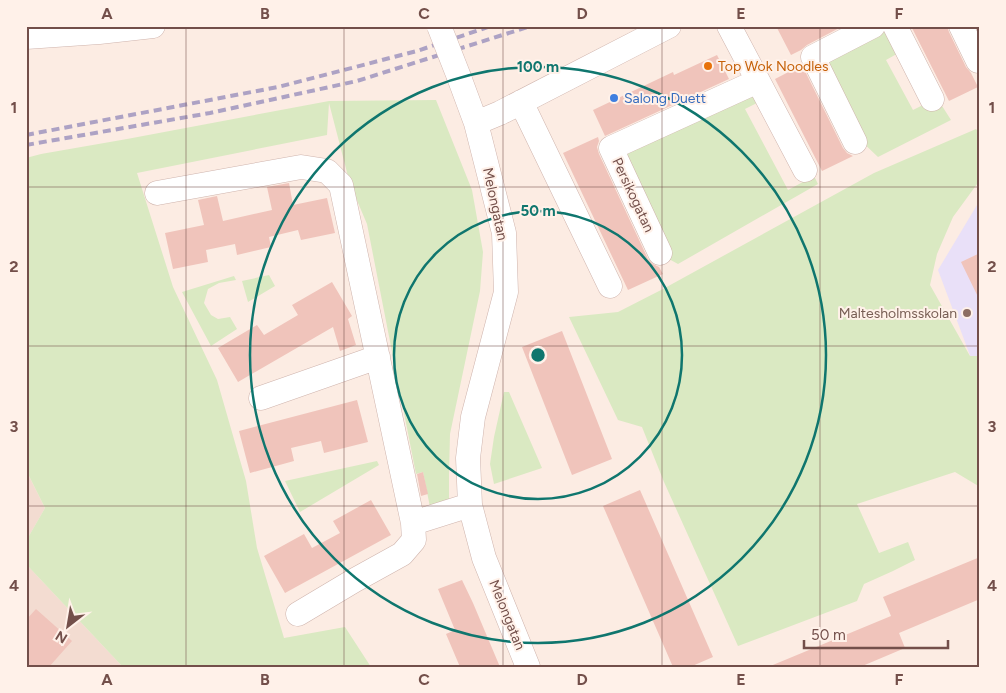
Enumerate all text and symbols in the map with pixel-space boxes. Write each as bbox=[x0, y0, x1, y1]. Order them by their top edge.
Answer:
text: A bbox=[101, 4, 113, 23]
text: B bbox=[260, 4, 270, 23]
text: C bbox=[418, 4, 430, 23]
text: D bbox=[576, 4, 588, 23]
text: E bbox=[736, 4, 746, 23]
text: F bbox=[895, 4, 904, 23]
text: 100 m bbox=[517, 58, 559, 76]
place label: Top Wok Noodles bbox=[718, 58, 828, 75]
marker: Top Wok Noodles bbox=[702, 60, 714, 72]
place label: Salong Duett bbox=[624, 90, 706, 107]
marker: Salong Duett bbox=[608, 92, 620, 104]
text: 1 bbox=[11, 98, 17, 117]
text: 1 bbox=[989, 98, 995, 117]
street label: Persikogatan bbox=[608, 155, 658, 235]
street label: Melongatan bbox=[479, 166, 511, 242]
text: 50 m bbox=[520, 202, 556, 220]
text: 2 bbox=[9, 257, 19, 276]
text: 2 bbox=[987, 257, 997, 276]
place label: Maltesholmsskolan bbox=[839, 305, 957, 322]
marker: Maltesholmsskolan bbox=[961, 307, 973, 319]
centre of rings bbox=[529, 346, 547, 364]
text: 3 bbox=[10, 417, 19, 436]
text: 3 bbox=[988, 417, 997, 436]
text: 4 bbox=[9, 576, 19, 595]
text: 4 bbox=[987, 576, 997, 595]
street label: Melongatan bbox=[485, 577, 529, 653]
north arrow bbox=[42, 600, 92, 650]
scale bar bbox=[804, 618, 947, 650]
text: 50 m bbox=[811, 626, 846, 644]
text: N bbox=[53, 627, 71, 647]
text: A bbox=[101, 670, 113, 689]
text: B bbox=[260, 670, 270, 689]
text: C bbox=[418, 670, 430, 689]
text: D bbox=[576, 670, 588, 689]
text: E bbox=[736, 670, 746, 689]
text: F bbox=[895, 670, 904, 689]

